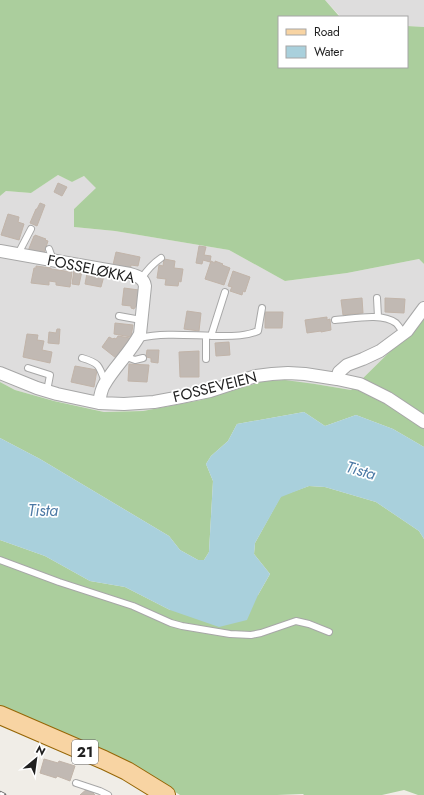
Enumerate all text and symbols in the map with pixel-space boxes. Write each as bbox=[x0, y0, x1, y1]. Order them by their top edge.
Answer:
legend bbox=[278, 16, 408, 68]
text: Road bbox=[314, 23, 340, 41]
text: Water bbox=[314, 43, 345, 61]
street label: FOSSELØKKA bbox=[45, 249, 137, 289]
street label: FOSSEVEIEN bbox=[171, 366, 259, 408]
water label: Tista bbox=[343, 455, 379, 486]
water label: Tista bbox=[28, 499, 58, 522]
north arrow bbox=[16, 739, 56, 779]
road number: 21 bbox=[72, 740, 98, 764]
text: N bbox=[33, 741, 49, 759]

